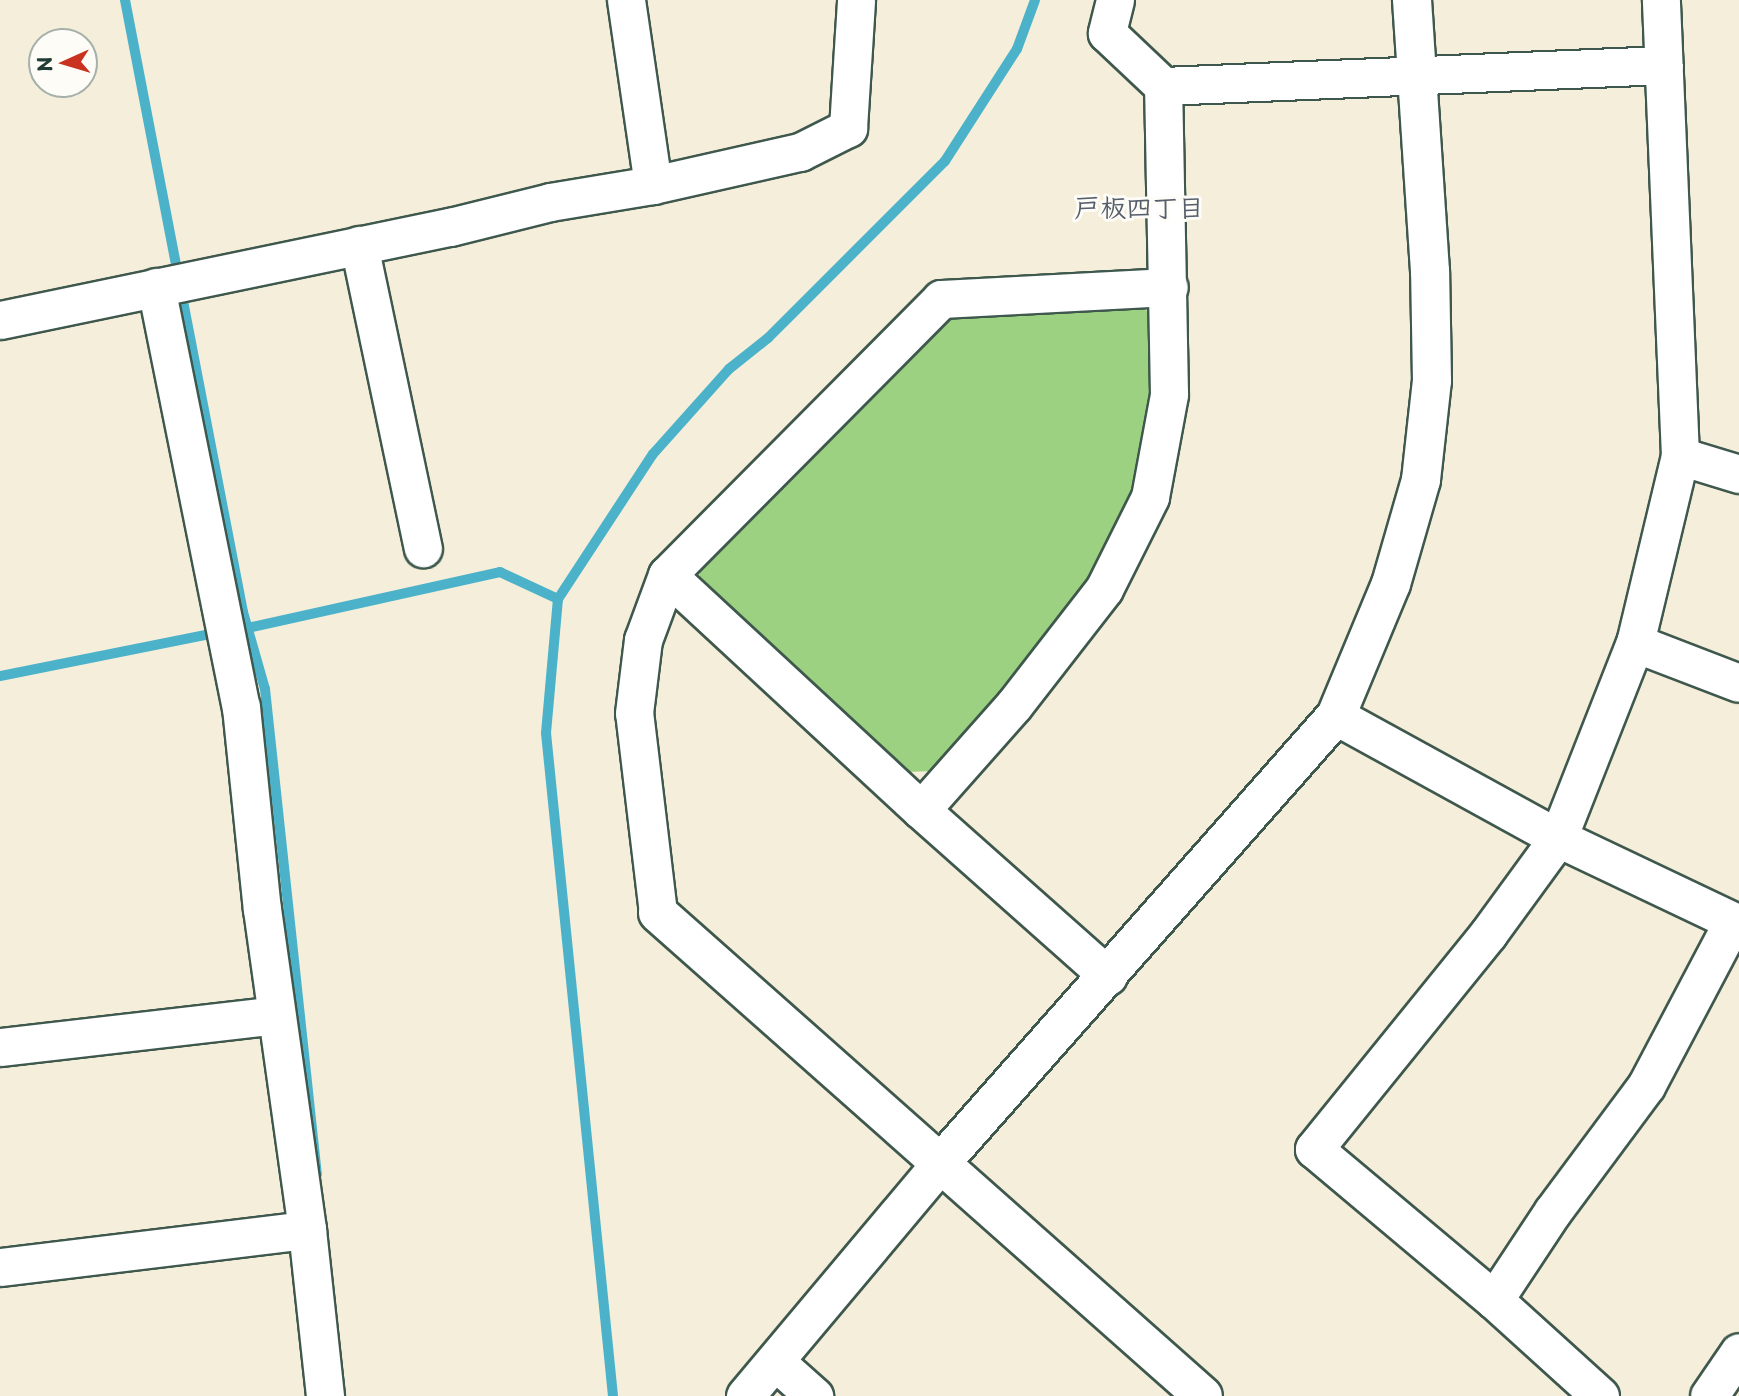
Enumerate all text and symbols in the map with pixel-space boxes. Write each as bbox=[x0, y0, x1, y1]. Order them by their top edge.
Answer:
north arrow bbox=[28, 28, 98, 98]
text: N bbox=[30, 56, 59, 73]
district label: 戸板四丁目 bbox=[1074, 191, 1204, 223]

